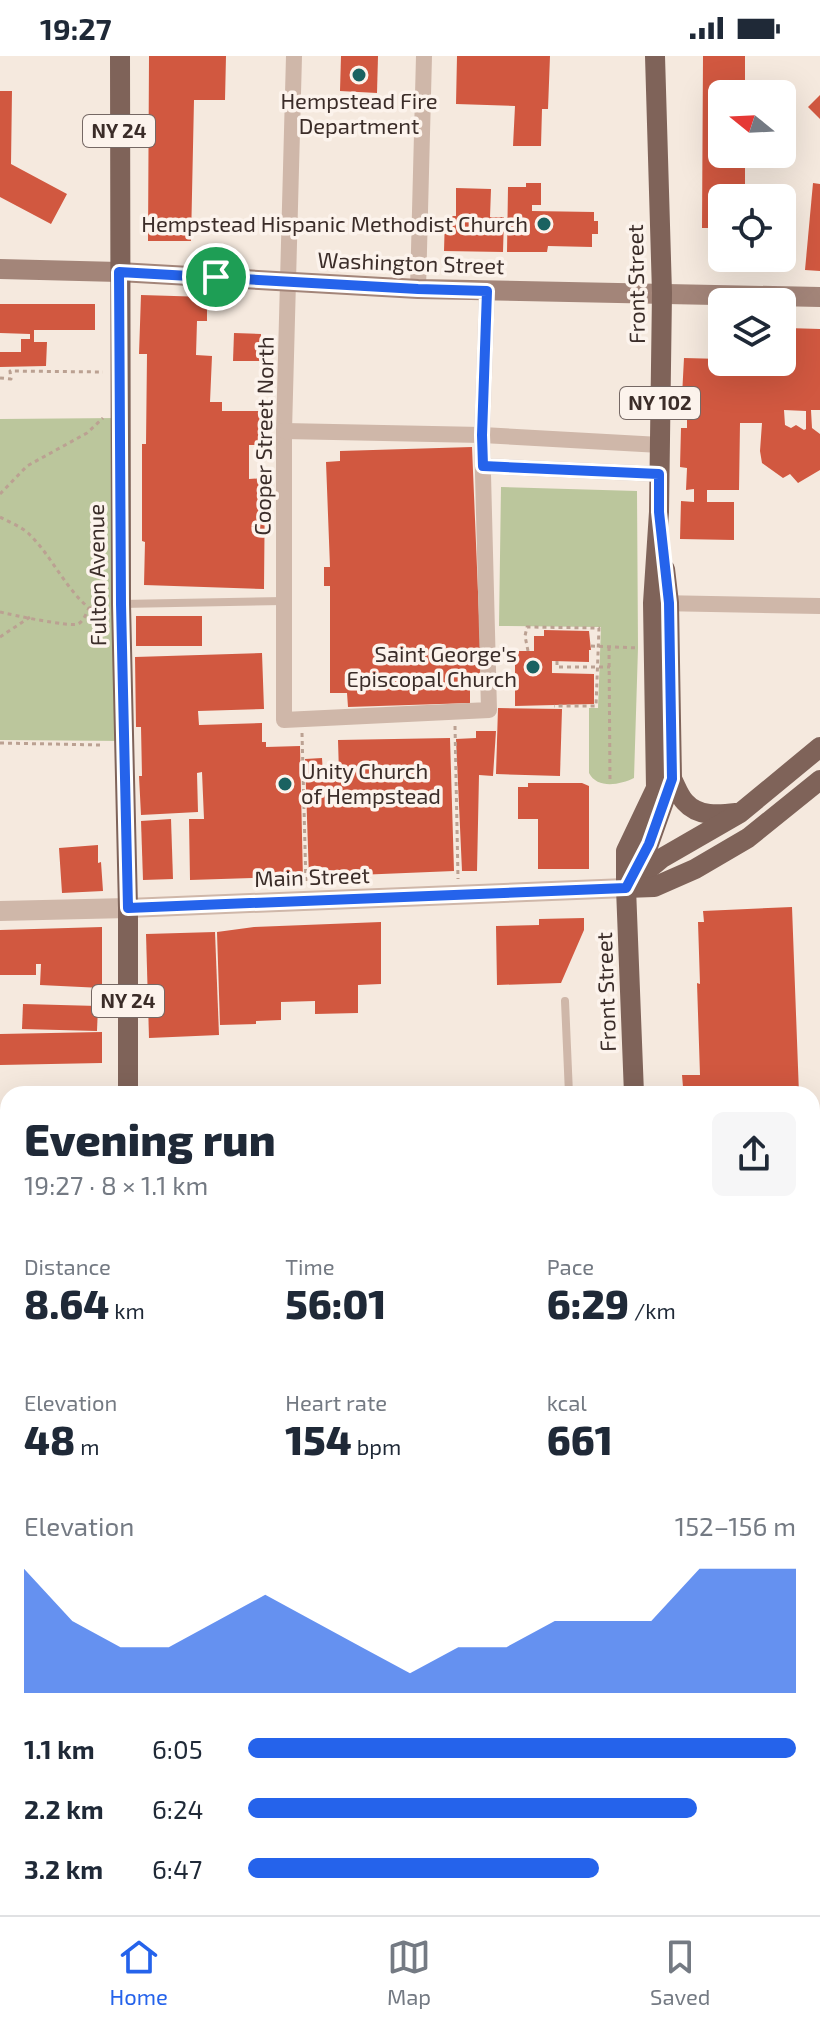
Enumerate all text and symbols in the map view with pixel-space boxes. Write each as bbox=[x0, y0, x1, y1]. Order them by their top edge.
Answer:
text: 19:27 bbox=[40, 10, 112, 46]
marker: Hempstead Fire Department bbox=[350, 66, 368, 84]
north arrow bbox=[708, 80, 796, 168]
map controls bbox=[708, 80, 796, 376]
place label: Hempstead Fire Department bbox=[280, 87, 438, 138]
road number: NY 24 bbox=[83, 115, 155, 147]
button: locate bbox=[708, 184, 796, 272]
place label: Hempstead Hispanic Methodist Church bbox=[141, 210, 528, 236]
marker: Hempstead Hispanic Methodist Church bbox=[535, 215, 553, 233]
street label: Front Street bbox=[621, 224, 649, 344]
pin bbox=[182, 243, 250, 311]
street label: Washington Street bbox=[317, 246, 505, 278]
icon: arrive bbox=[194, 255, 238, 299]
button: layers bbox=[708, 288, 796, 376]
street label: Cooper Street North bbox=[248, 336, 278, 536]
road number: NY 102 bbox=[620, 387, 700, 419]
street label: Fulton Avenue bbox=[82, 504, 110, 646]
place label: Saint George's Episcopal Church bbox=[347, 640, 517, 691]
marker: Saint George's Episcopal Church bbox=[524, 658, 542, 676]
place label: Unity Church of Hempstead bbox=[301, 757, 441, 808]
marker: Unity Church of Hempstead bbox=[276, 775, 294, 793]
street label: Main Street bbox=[254, 861, 370, 891]
street label: Front Street bbox=[590, 932, 620, 1052]
road number: NY 24 bbox=[92, 985, 164, 1017]
text: Evening run bbox=[24, 1112, 276, 1165]
button: share bbox=[712, 1112, 796, 1196]
text: 19:27 · 8 × 1.1 km bbox=[24, 1169, 208, 1200]
text: Distance bbox=[24, 1253, 111, 1279]
text: Time bbox=[285, 1253, 335, 1279]
text: Pace bbox=[547, 1253, 594, 1279]
text: 8.64 bbox=[24, 1279, 109, 1327]
text: 56:01 bbox=[285, 1279, 386, 1327]
text: 6:29 bbox=[547, 1279, 629, 1327]
text: km bbox=[109, 1297, 145, 1323]
text: /km bbox=[629, 1297, 676, 1323]
text: Elevation bbox=[24, 1389, 117, 1415]
text: Heart rate bbox=[285, 1389, 387, 1415]
text: kcal bbox=[547, 1389, 587, 1415]
text: 48 bbox=[24, 1415, 75, 1463]
text: 154 bbox=[285, 1415, 352, 1463]
text: 661 bbox=[547, 1415, 613, 1463]
text: m bbox=[75, 1433, 99, 1459]
text: bpm bbox=[352, 1433, 401, 1459]
text: Elevation bbox=[24, 1510, 134, 1541]
text: 152–156 m bbox=[675, 1510, 796, 1541]
text: 1.1 km bbox=[24, 1733, 95, 1764]
text: 6:05 bbox=[152, 1733, 203, 1764]
text: 2.2 km bbox=[24, 1793, 104, 1824]
text: 6:24 bbox=[152, 1793, 204, 1824]
text: 3.2 km bbox=[24, 1853, 103, 1884]
text: 6:47 bbox=[152, 1853, 202, 1884]
tab: Home bbox=[110, 1935, 168, 2009]
tab: Map bbox=[387, 1935, 431, 2009]
tab: Saved bbox=[650, 1935, 710, 2009]

